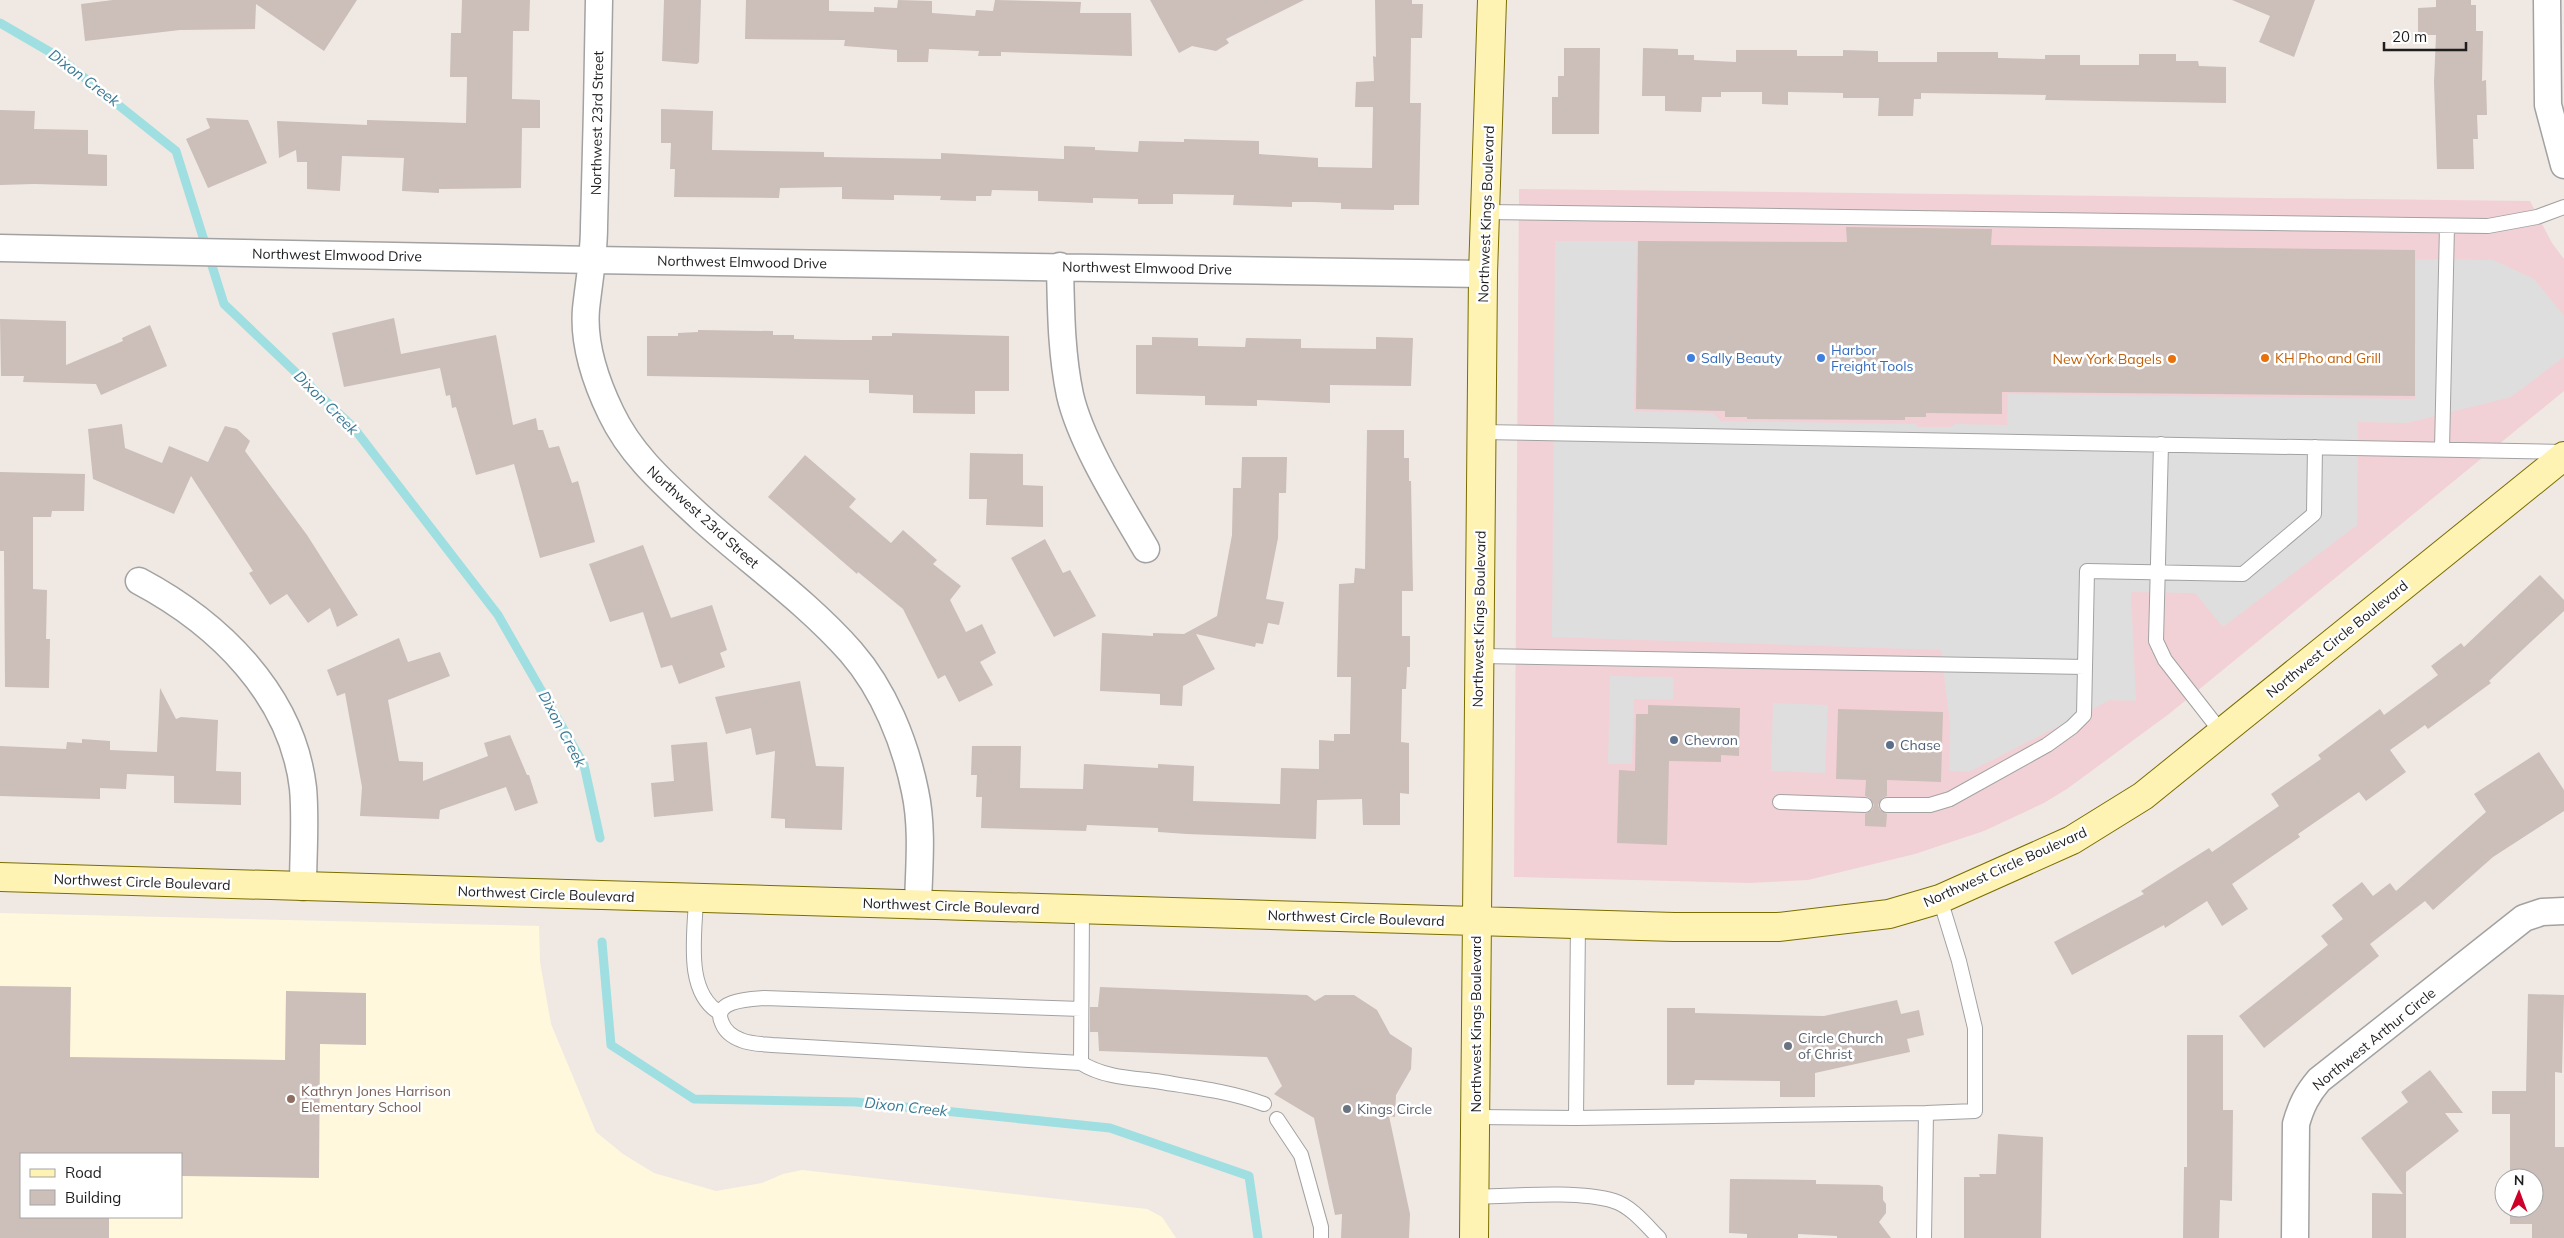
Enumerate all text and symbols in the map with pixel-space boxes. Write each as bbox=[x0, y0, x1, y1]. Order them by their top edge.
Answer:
scale bar bbox=[2384, 20, 2466, 52]
text: 20 m bbox=[2392, 27, 2427, 46]
water label: Dixon Creek bbox=[45, 45, 124, 111]
street label: Northwest 23rd Street bbox=[587, 50, 607, 195]
street label: Northwest Kings Boulevard bbox=[1474, 125, 1498, 303]
street label: Northwest Elmwood Drive bbox=[252, 245, 422, 265]
street label: Northwest Elmwood Drive bbox=[657, 252, 827, 272]
street label: Northwest Elmwood Drive bbox=[1062, 258, 1232, 278]
place label: Harbor Freight Tools bbox=[1831, 341, 1914, 375]
place label: Sally Beauty bbox=[1701, 349, 1782, 367]
place label: KH Pho and Grill bbox=[2275, 349, 2381, 367]
place label: New York Bagels bbox=[2053, 350, 2162, 368]
marker: Sally Beauty bbox=[1685, 352, 1697, 364]
marker: Harbor Freight Tools bbox=[1815, 352, 1827, 364]
marker: KH Pho and Grill bbox=[2259, 352, 2271, 364]
marker: New York Bagels bbox=[2166, 353, 2178, 365]
water label: Dixon Creek bbox=[290, 366, 364, 440]
street label: Northwest 23rd Street bbox=[643, 462, 763, 572]
street label: Northwest Kings Boulevard bbox=[1468, 530, 1490, 708]
street label: Northwest Circle Boulevard bbox=[2263, 576, 2411, 702]
water label: Dixon Creek bbox=[534, 687, 591, 771]
place label: Chevron bbox=[1684, 731, 1738, 749]
marker: Chevron bbox=[1668, 734, 1680, 746]
place label: Chase bbox=[1900, 736, 1941, 754]
marker: Chase bbox=[1884, 739, 1896, 751]
street label: Northwest Circle Boulevard bbox=[1920, 823, 2090, 911]
street label: Northwest Circle Boulevard bbox=[53, 870, 231, 894]
street label: Northwest Circle Boulevard bbox=[457, 882, 635, 906]
street label: Northwest Circle Boulevard bbox=[862, 894, 1040, 918]
street label: Northwest Circle Boulevard bbox=[1267, 906, 1445, 930]
street label: Northwest Kings Boulevard bbox=[1467, 935, 1485, 1113]
street label: Northwest Arthur Circle bbox=[2309, 984, 2439, 1094]
place label: Circle Church of Christ bbox=[1798, 1029, 1883, 1063]
marker: Circle Church of Christ bbox=[1782, 1040, 1794, 1052]
place label: Kathryn Jones Harrison Elementary School bbox=[301, 1082, 451, 1116]
marker: Kathryn Jones Harrison Elementary School bbox=[285, 1093, 297, 1105]
water label: Dixon Creek bbox=[864, 1093, 950, 1120]
place label: Kings Circle bbox=[1357, 1100, 1432, 1118]
marker: Kings Circle bbox=[1341, 1103, 1353, 1115]
legend bbox=[20, 1153, 182, 1218]
text: Road bbox=[65, 1163, 102, 1182]
north arrow bbox=[2494, 1168, 2544, 1218]
text: N bbox=[2514, 1171, 2525, 1189]
text: Building bbox=[65, 1188, 121, 1207]

